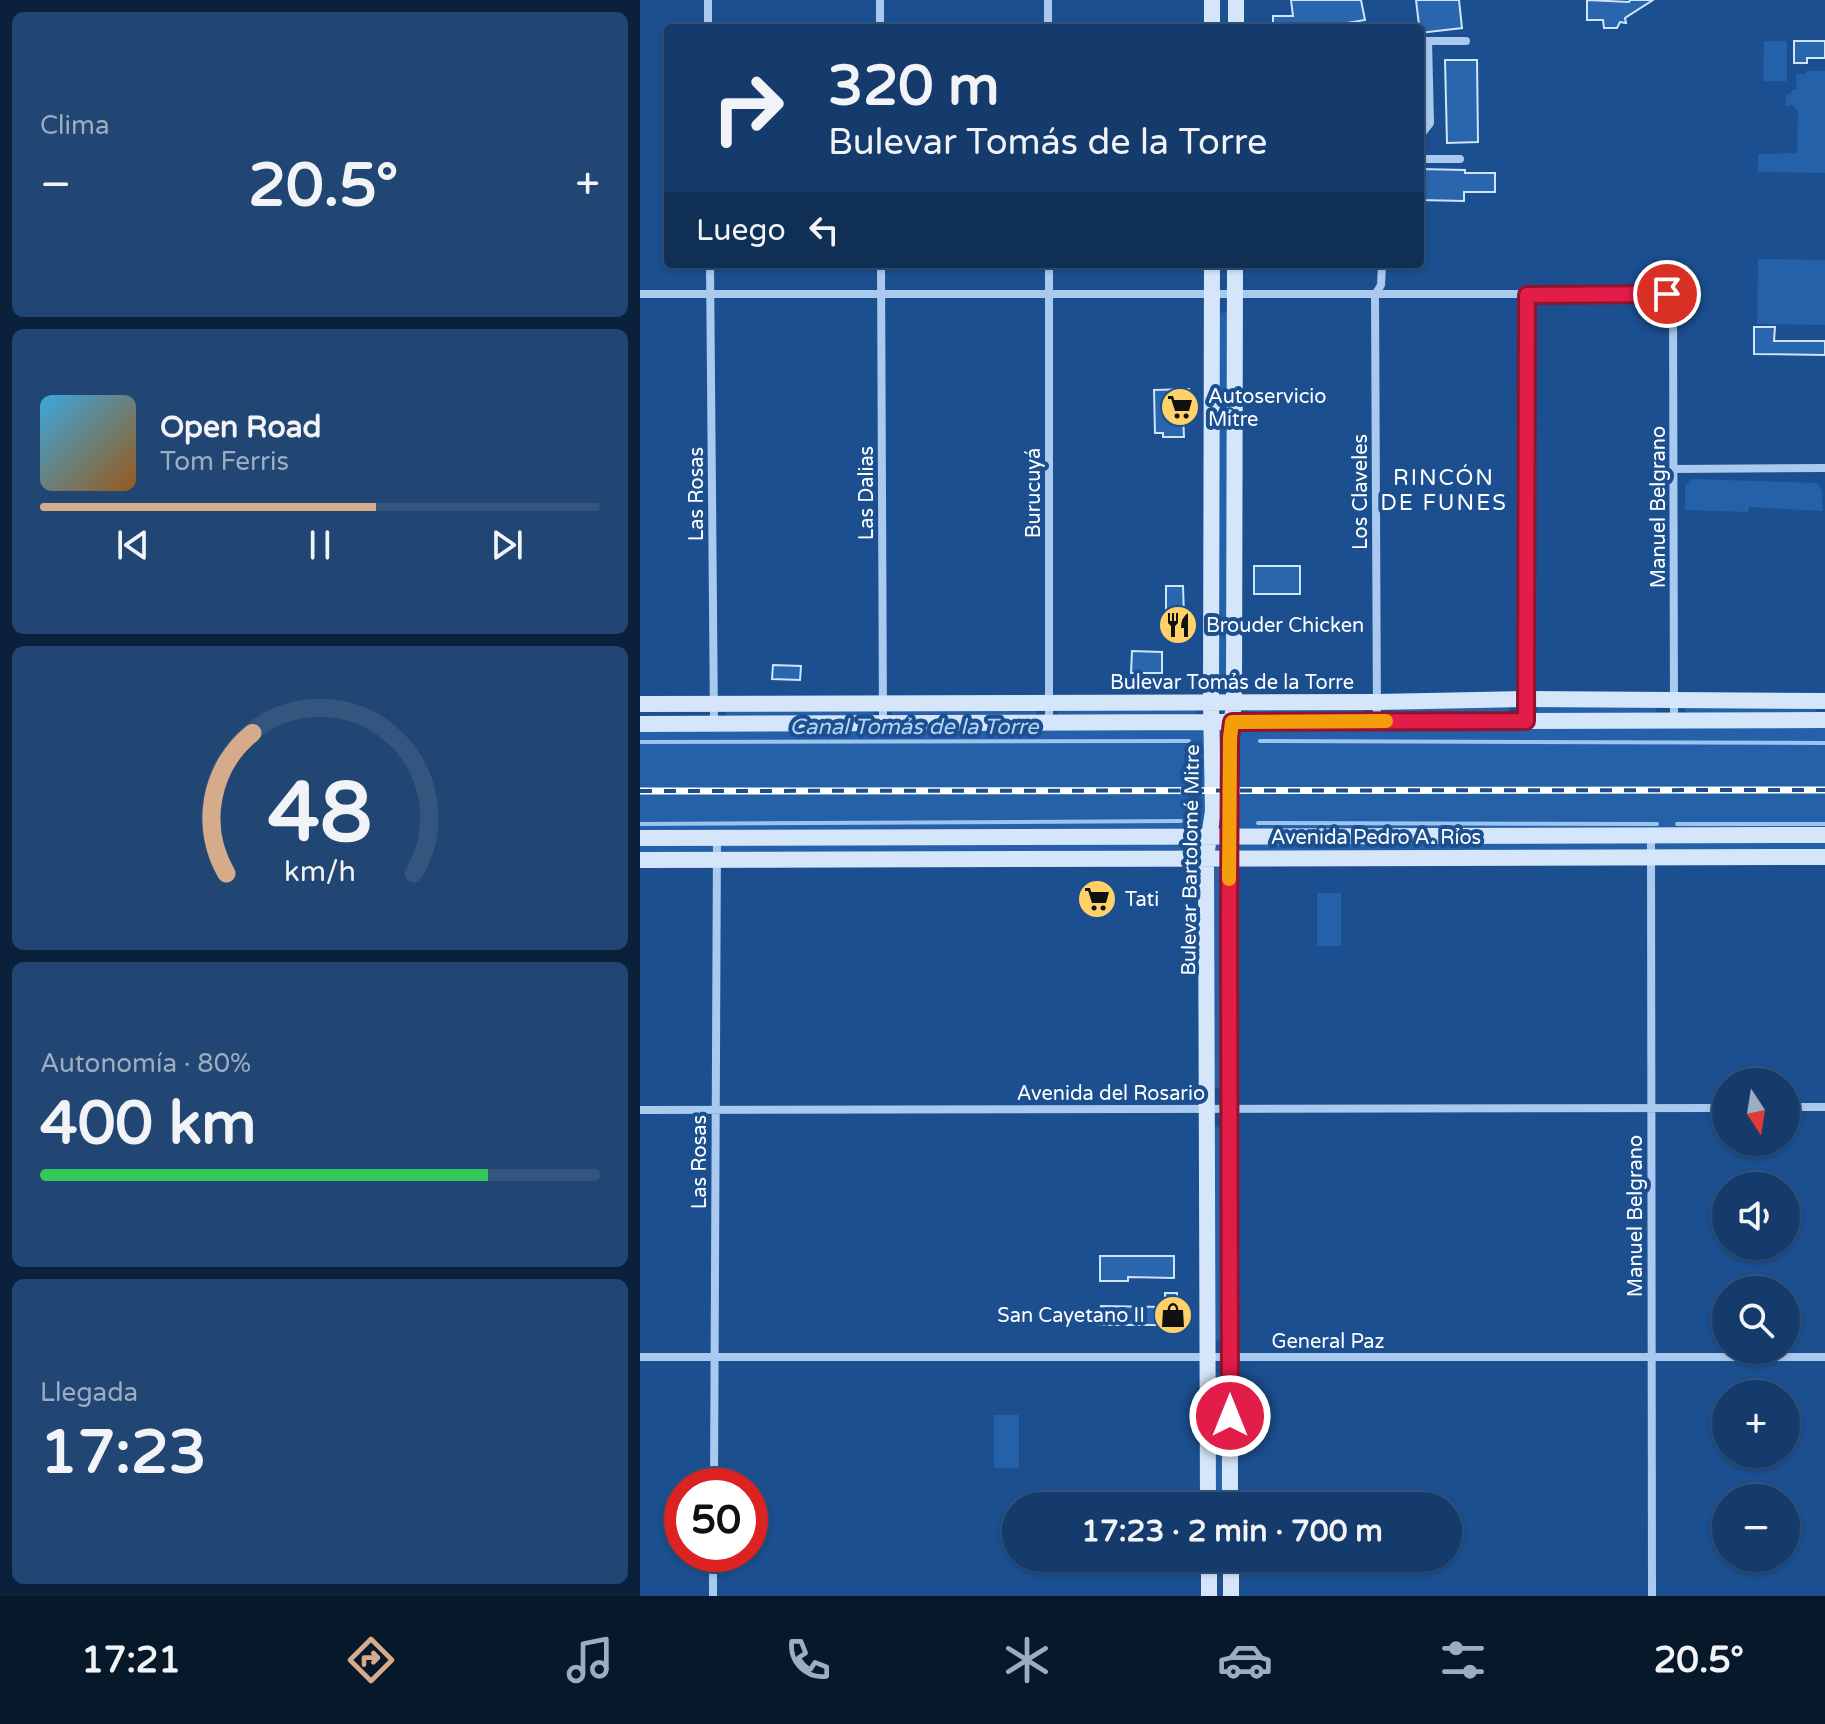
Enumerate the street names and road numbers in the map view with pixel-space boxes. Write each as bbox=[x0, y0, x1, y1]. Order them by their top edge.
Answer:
street label: Manuel Belgrano bbox=[1647, 426, 1671, 588]
street label: Los Claveles bbox=[1349, 434, 1373, 550]
street label: Las Dalias bbox=[855, 446, 879, 540]
street label: Las Rosas bbox=[685, 447, 709, 541]
street label: Burucuyá bbox=[1022, 448, 1046, 538]
street label: Bulevar Tomás de la Torre bbox=[1110, 671, 1354, 695]
street label: Bulevar Bartolomé Mitre bbox=[1177, 744, 1205, 976]
street label: Avenida Pedro A. Ríos bbox=[1271, 826, 1481, 850]
street label: Avenida del Rosario bbox=[1017, 1082, 1205, 1106]
street label: Las Rosas bbox=[688, 1115, 712, 1209]
street label: Manuel Belgrano bbox=[1624, 1135, 1648, 1297]
street label: General Paz bbox=[1271, 1330, 1385, 1354]

